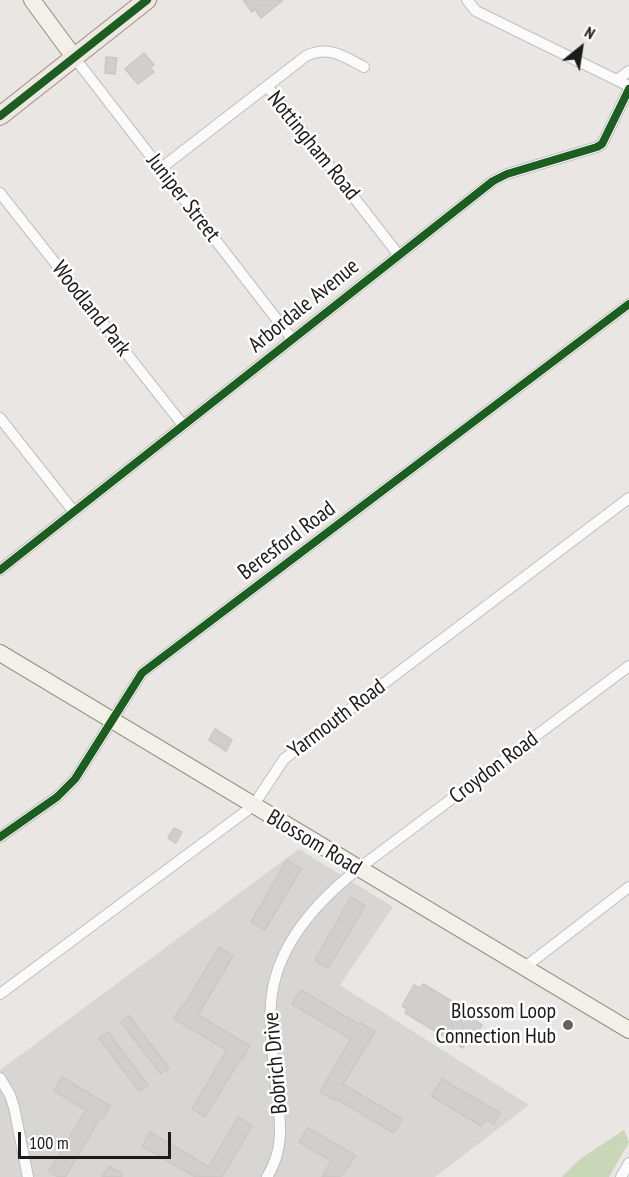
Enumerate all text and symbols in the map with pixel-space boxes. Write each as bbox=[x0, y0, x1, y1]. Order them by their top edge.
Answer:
north arrow bbox=[551, 18, 611, 78]
text: N bbox=[581, 22, 599, 43]
street label: Nottingham Road bbox=[261, 86, 365, 206]
street label: Juniper Street bbox=[141, 149, 225, 247]
street label: Arbordale Avenue bbox=[243, 253, 365, 359]
street label: Woodland Park bbox=[46, 256, 136, 362]
street label: Beresford Road bbox=[233, 496, 341, 586]
street label: Yarmouth Road bbox=[283, 674, 391, 764]
street label: Croydon Road bbox=[444, 726, 544, 810]
street label: Blossom Road bbox=[262, 804, 366, 882]
place label: Blossom Loop Connection Hub bbox=[435, 999, 556, 1050]
street label: Bobrich Drive bbox=[258, 1011, 294, 1115]
marker: Blossom Loop Connection Hub bbox=[561, 1018, 575, 1032]
scale bar bbox=[21, 1120, 174, 1158]
text: 100 m bbox=[29, 1131, 69, 1154]

